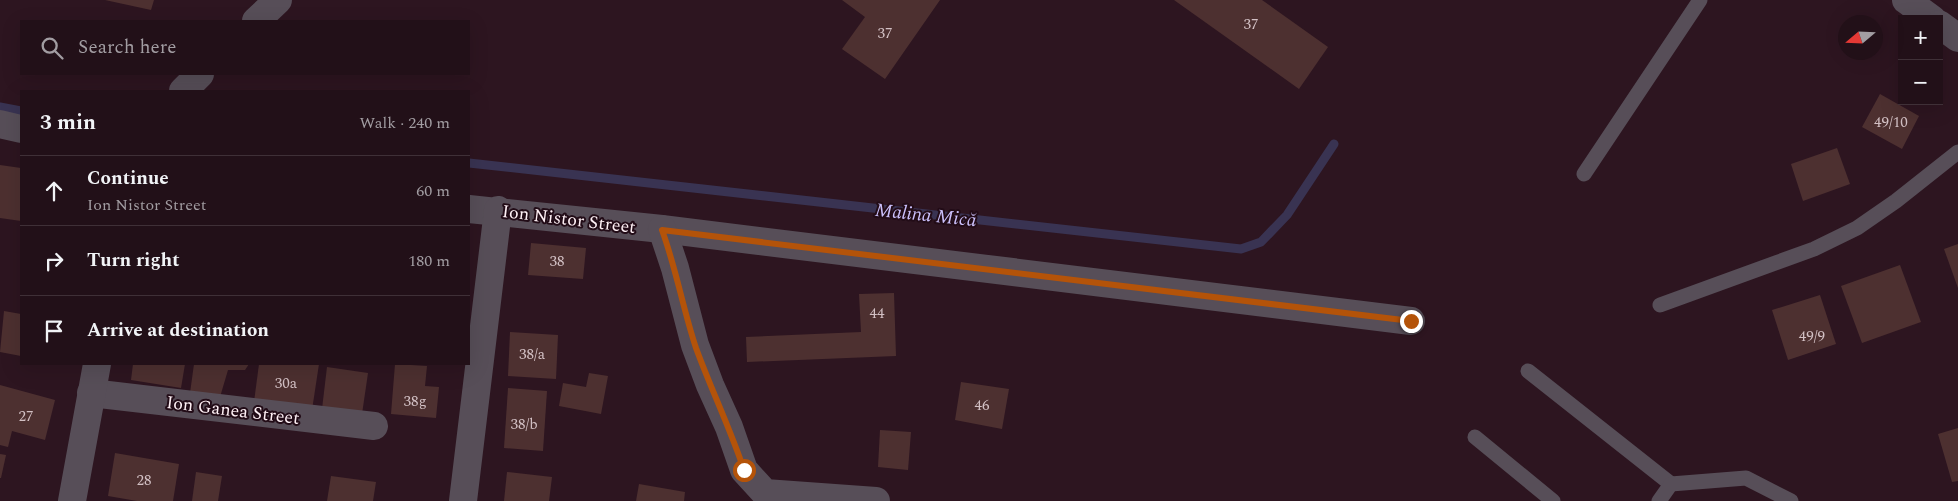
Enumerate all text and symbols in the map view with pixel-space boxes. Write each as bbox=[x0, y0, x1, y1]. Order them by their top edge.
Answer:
house number: 37 bbox=[1243, 13, 1259, 36]
north arrow bbox=[1838, 15, 1883, 60]
map controls bbox=[1898, 15, 1943, 105]
button: + bbox=[1898, 15, 1943, 60]
search box bbox=[20, 20, 470, 75]
house number: 37 bbox=[877, 22, 893, 45]
text: Search here bbox=[78, 33, 177, 62]
icon: search bbox=[38, 34, 66, 62]
button: − bbox=[1898, 60, 1943, 105]
text: 3 min bbox=[40, 107, 96, 139]
text: Walk · 240 m bbox=[359, 111, 450, 135]
house number: 49/10 bbox=[1874, 111, 1908, 134]
text: Continue bbox=[87, 164, 169, 193]
icon: ahead bbox=[40, 177, 68, 205]
text: 60 m bbox=[416, 179, 450, 203]
text: Ion Nistor Street bbox=[87, 193, 206, 217]
water label: Malina Mică bbox=[874, 196, 978, 235]
street label: Ion Nistor Street bbox=[501, 198, 637, 241]
text: Turn right bbox=[87, 246, 180, 275]
icon: right bbox=[40, 247, 68, 275]
text: 180 m bbox=[408, 249, 450, 273]
house number: 38 bbox=[549, 250, 565, 273]
house number: 44 bbox=[869, 302, 885, 325]
route end bbox=[1400, 310, 1423, 333]
text: Arrive at destination bbox=[87, 316, 269, 345]
icon: arrive bbox=[40, 317, 68, 345]
house number: 49/9 bbox=[1799, 325, 1825, 348]
house number: 38/a bbox=[519, 343, 546, 366]
house number: 30a bbox=[275, 372, 298, 395]
street label: Ion Ganea Street bbox=[165, 389, 301, 432]
house number: 38g bbox=[403, 390, 427, 413]
house number: 46 bbox=[974, 394, 990, 417]
house number: 27 bbox=[18, 405, 34, 428]
house number: 38/b bbox=[510, 413, 538, 436]
route start bbox=[733, 459, 756, 482]
house number: 28 bbox=[136, 469, 152, 492]

